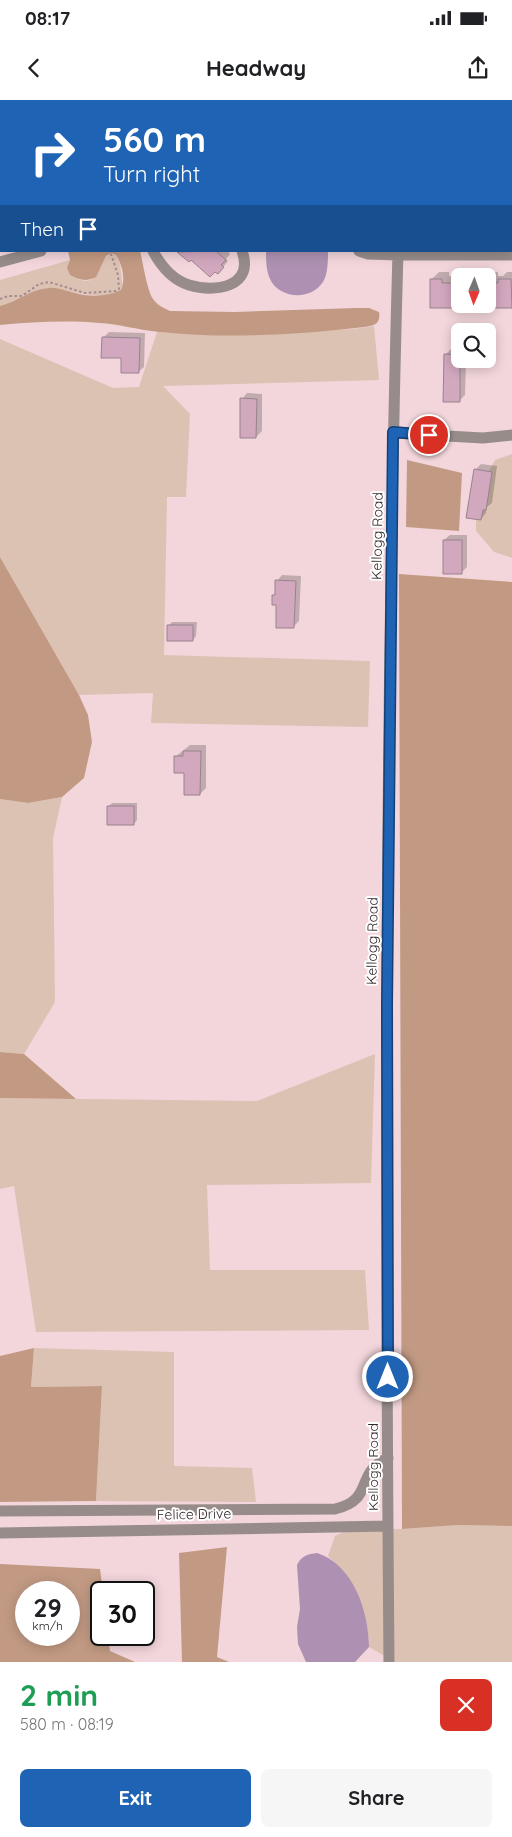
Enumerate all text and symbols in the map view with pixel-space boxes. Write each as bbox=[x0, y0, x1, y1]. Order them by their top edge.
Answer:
text: 08:17 bbox=[25, 6, 70, 30]
icon: back bbox=[20, 54, 48, 82]
text: Headway bbox=[206, 54, 306, 82]
icon: share bbox=[464, 54, 492, 82]
text: 560 m bbox=[103, 117, 206, 161]
icon: right bbox=[20, 120, 85, 185]
text: Turn right bbox=[103, 160, 200, 188]
icon: arrive bbox=[74, 215, 102, 243]
text: Then bbox=[20, 217, 64, 241]
north arrow bbox=[451, 268, 496, 312]
map controls bbox=[451, 268, 496, 368]
button: search bbox=[451, 323, 496, 368]
pin bbox=[408, 414, 450, 456]
icon: arrive bbox=[415, 421, 443, 449]
street label: Kellogg Road bbox=[367, 492, 387, 580]
street label: Kellogg Road bbox=[362, 897, 382, 985]
position arrow bbox=[361, 1350, 413, 1402]
street label: Kellogg Road bbox=[364, 1423, 382, 1511]
street label: Felice Drive bbox=[157, 1504, 231, 1524]
speed limit sign: 30 bbox=[90, 1581, 155, 1646]
text: 29 bbox=[33, 1592, 62, 1623]
text: km/h bbox=[32, 1618, 63, 1633]
text: 2 min bbox=[20, 1676, 98, 1714]
button: close bbox=[440, 1679, 492, 1731]
text: 580 m · 08:19 bbox=[20, 1714, 114, 1734]
button: Exit bbox=[20, 1769, 251, 1827]
button: Share bbox=[261, 1769, 492, 1827]

